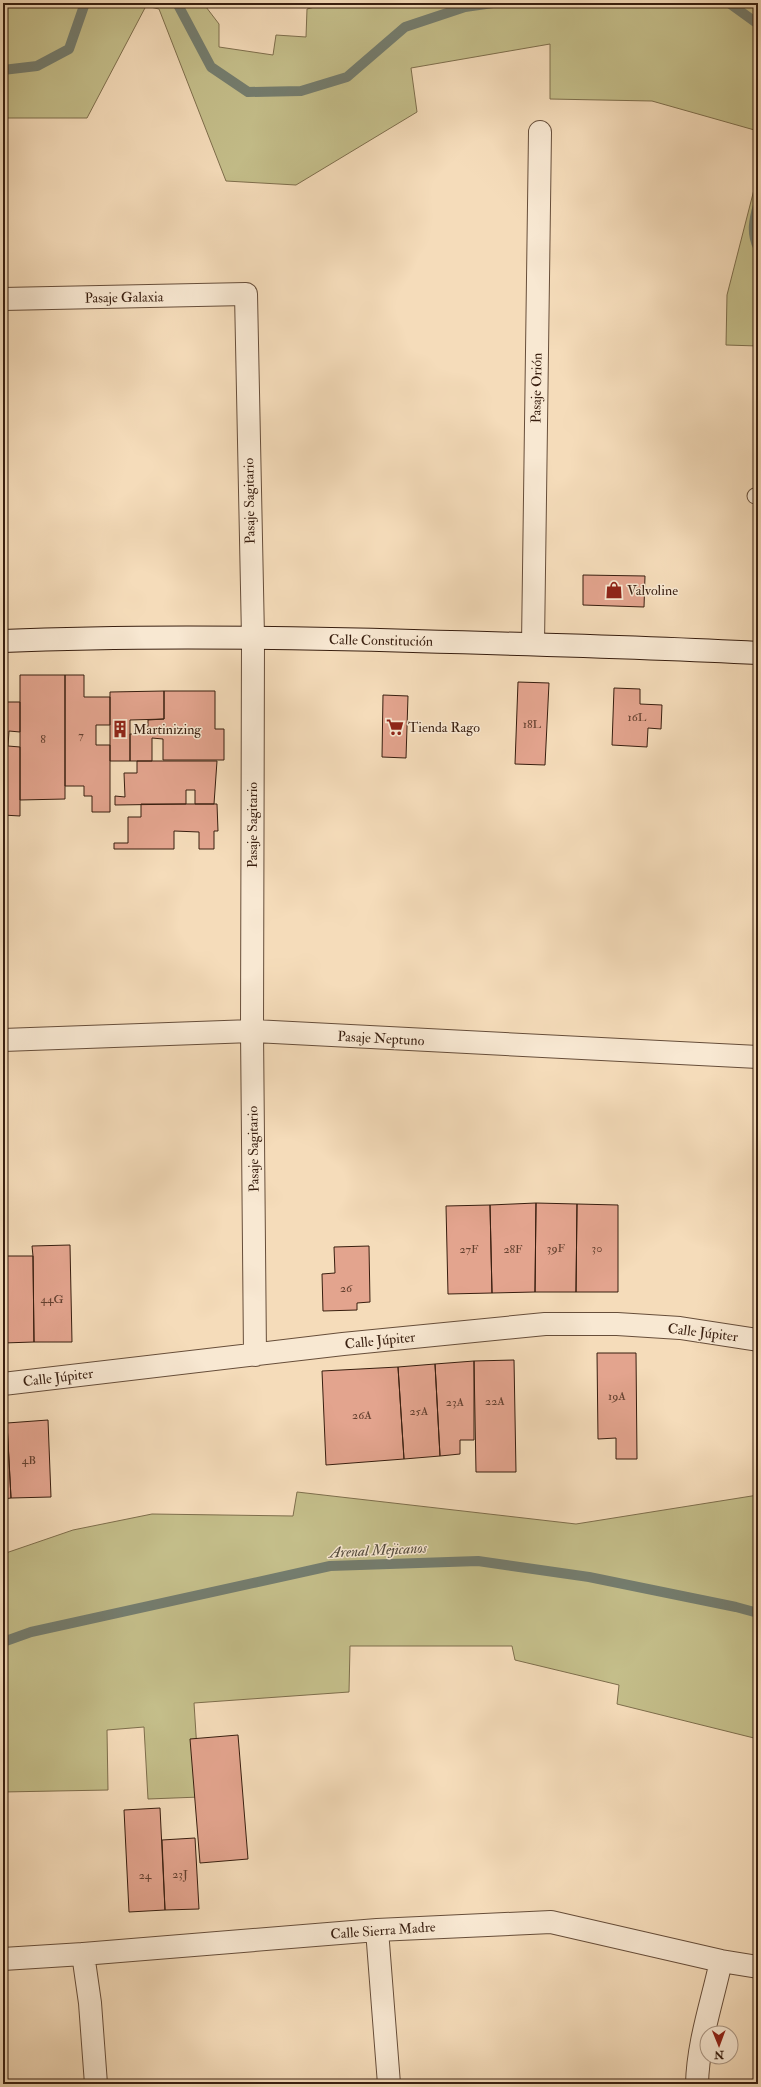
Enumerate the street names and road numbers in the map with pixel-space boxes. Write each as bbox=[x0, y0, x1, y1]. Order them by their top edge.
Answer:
street label: Pasaje Galaxia bbox=[84, 288, 164, 307]
street label: Pasaje Orión bbox=[527, 353, 546, 423]
street label: Pasaje Sagitario bbox=[240, 458, 259, 544]
street label: Calle Constitución bbox=[329, 631, 433, 650]
street label: Pasaje Sagitario bbox=[244, 782, 261, 868]
street label: Pasaje Neptuno bbox=[337, 1028, 425, 1050]
street label: Pasaje Sagitario bbox=[244, 1106, 263, 1192]
street label: Calle Júpiter bbox=[667, 1320, 740, 1346]
street label: Calle Júpiter bbox=[344, 1328, 417, 1354]
street label: Calle Júpiter bbox=[22, 1365, 95, 1391]
street label: Calle Sierra Madre bbox=[330, 1918, 436, 1943]

